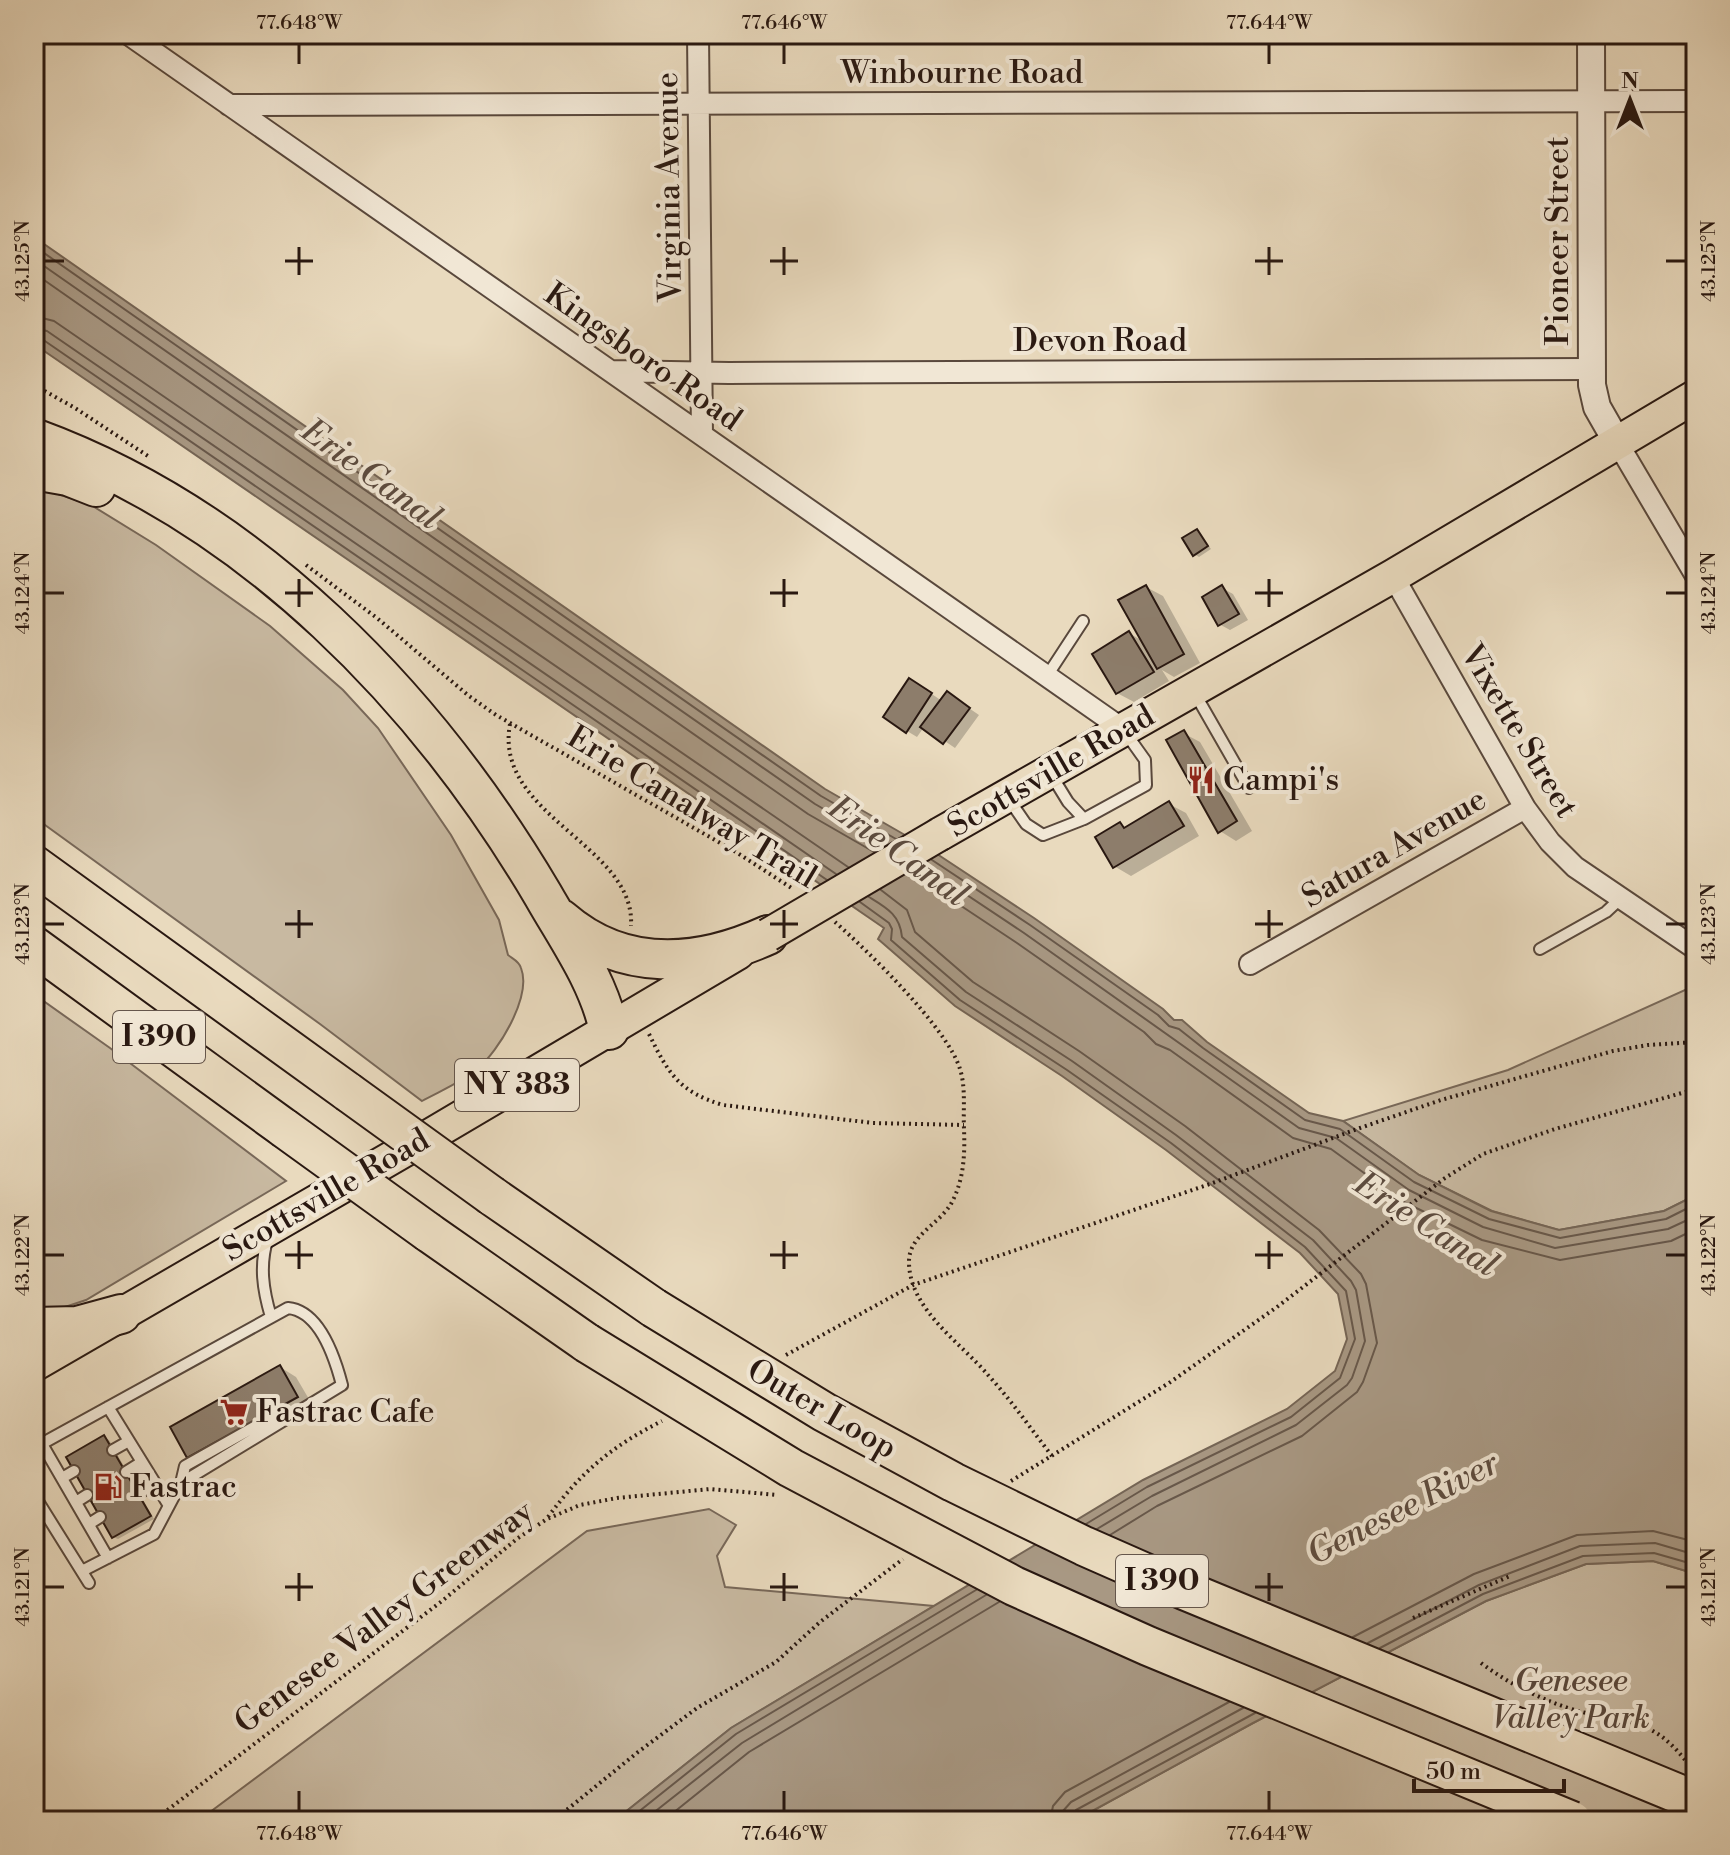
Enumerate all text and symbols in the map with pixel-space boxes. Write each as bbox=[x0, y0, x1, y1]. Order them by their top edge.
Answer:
text: 77.648°W bbox=[256, 11, 343, 36]
text: 77.646°W bbox=[741, 11, 828, 36]
text: 77.644°W bbox=[1226, 11, 1313, 36]
street label: Winbourne Road bbox=[840, 53, 1083, 93]
north arrow bbox=[1590, 60, 1670, 140]
text: N bbox=[1621, 68, 1639, 95]
street label: Virginia Avenue bbox=[647, 72, 691, 303]
street label: Pioneer Street bbox=[1538, 136, 1578, 346]
text: 43.125°N bbox=[11, 220, 36, 302]
text: 43.125°N bbox=[1697, 220, 1722, 302]
street label: Kingsboro Road bbox=[537, 274, 749, 440]
street label: Devon Road bbox=[1013, 321, 1187, 361]
water label: Erie Canal bbox=[291, 409, 449, 540]
text: 43.124°N bbox=[11, 552, 36, 634]
text: 43.124°N bbox=[1697, 552, 1722, 634]
street label: Vixette Street bbox=[1451, 636, 1586, 825]
street label: Scottsville Road bbox=[941, 696, 1161, 846]
street label: Erie Canalway Trail bbox=[560, 717, 825, 898]
place label: Campi's bbox=[1223, 760, 1339, 800]
restaurant icon: Campi's bbox=[1186, 765, 1216, 795]
street label: Satura Avenue bbox=[1295, 779, 1493, 917]
water label: Erie Canal bbox=[818, 786, 976, 917]
text: 43.123°N bbox=[11, 883, 36, 965]
text: 43.123°N bbox=[1697, 883, 1722, 965]
road number: I 390 bbox=[113, 1011, 205, 1063]
road number: NY 383 bbox=[455, 1059, 579, 1111]
street label: Scottsville Road bbox=[216, 1120, 436, 1270]
water label: Erie Canal bbox=[1345, 1162, 1505, 1287]
text: 43.122°N bbox=[11, 1214, 36, 1296]
text: 43.122°N bbox=[1697, 1214, 1722, 1296]
street label: Outer Loop bbox=[740, 1350, 904, 1468]
place label: Fastrac Cafe bbox=[256, 1392, 435, 1432]
supermarket icon: Fastrac Cafe bbox=[219, 1397, 249, 1427]
water label: Genesee River bbox=[1300, 1443, 1506, 1575]
place label: Fastrac bbox=[130, 1467, 237, 1507]
fuel station icon: Fastrac bbox=[93, 1472, 123, 1502]
street label: Genesee Valley Greenway bbox=[227, 1491, 542, 1742]
text: 43.121°N bbox=[11, 1547, 36, 1627]
text: 43.121°N bbox=[1697, 1547, 1722, 1627]
road number: I 390 bbox=[1116, 1555, 1208, 1607]
park label: Genesee Valley Park bbox=[1492, 1661, 1650, 1738]
scale bar bbox=[1414, 1743, 1564, 1793]
text: 50 m bbox=[1426, 1757, 1481, 1787]
text: 77.648°W bbox=[256, 1822, 343, 1847]
text: 77.646°W bbox=[741, 1822, 828, 1847]
text: 77.644°W bbox=[1226, 1822, 1313, 1847]

